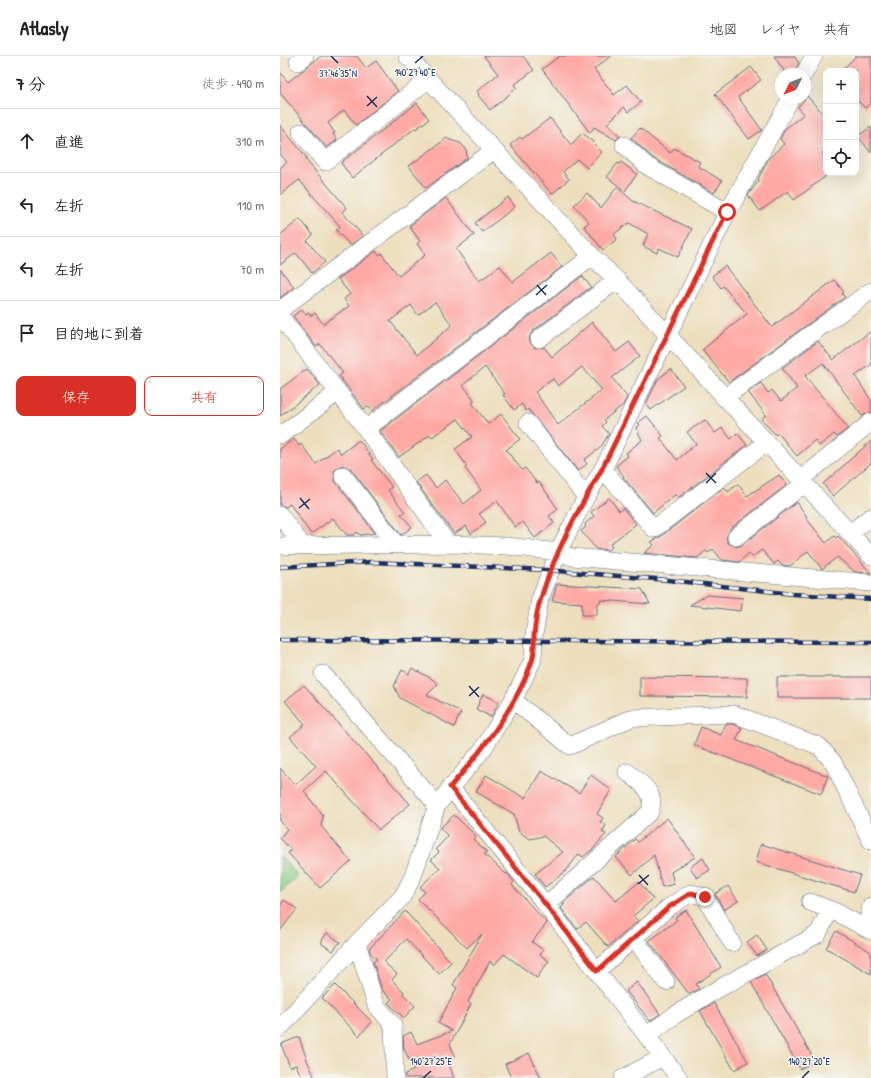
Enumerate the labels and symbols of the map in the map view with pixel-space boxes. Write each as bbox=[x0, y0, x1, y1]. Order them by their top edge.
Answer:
text: 140°27'40"E bbox=[394, 66, 436, 79]
text: 37°46'35"N bbox=[319, 67, 357, 80]
north arrow bbox=[775, 68, 811, 104]
route start bbox=[718, 203, 736, 221]
route end bbox=[696, 888, 714, 906]
text: 140°27'25"E bbox=[410, 1055, 452, 1068]
text: 140°27'20"E bbox=[788, 1055, 831, 1068]

